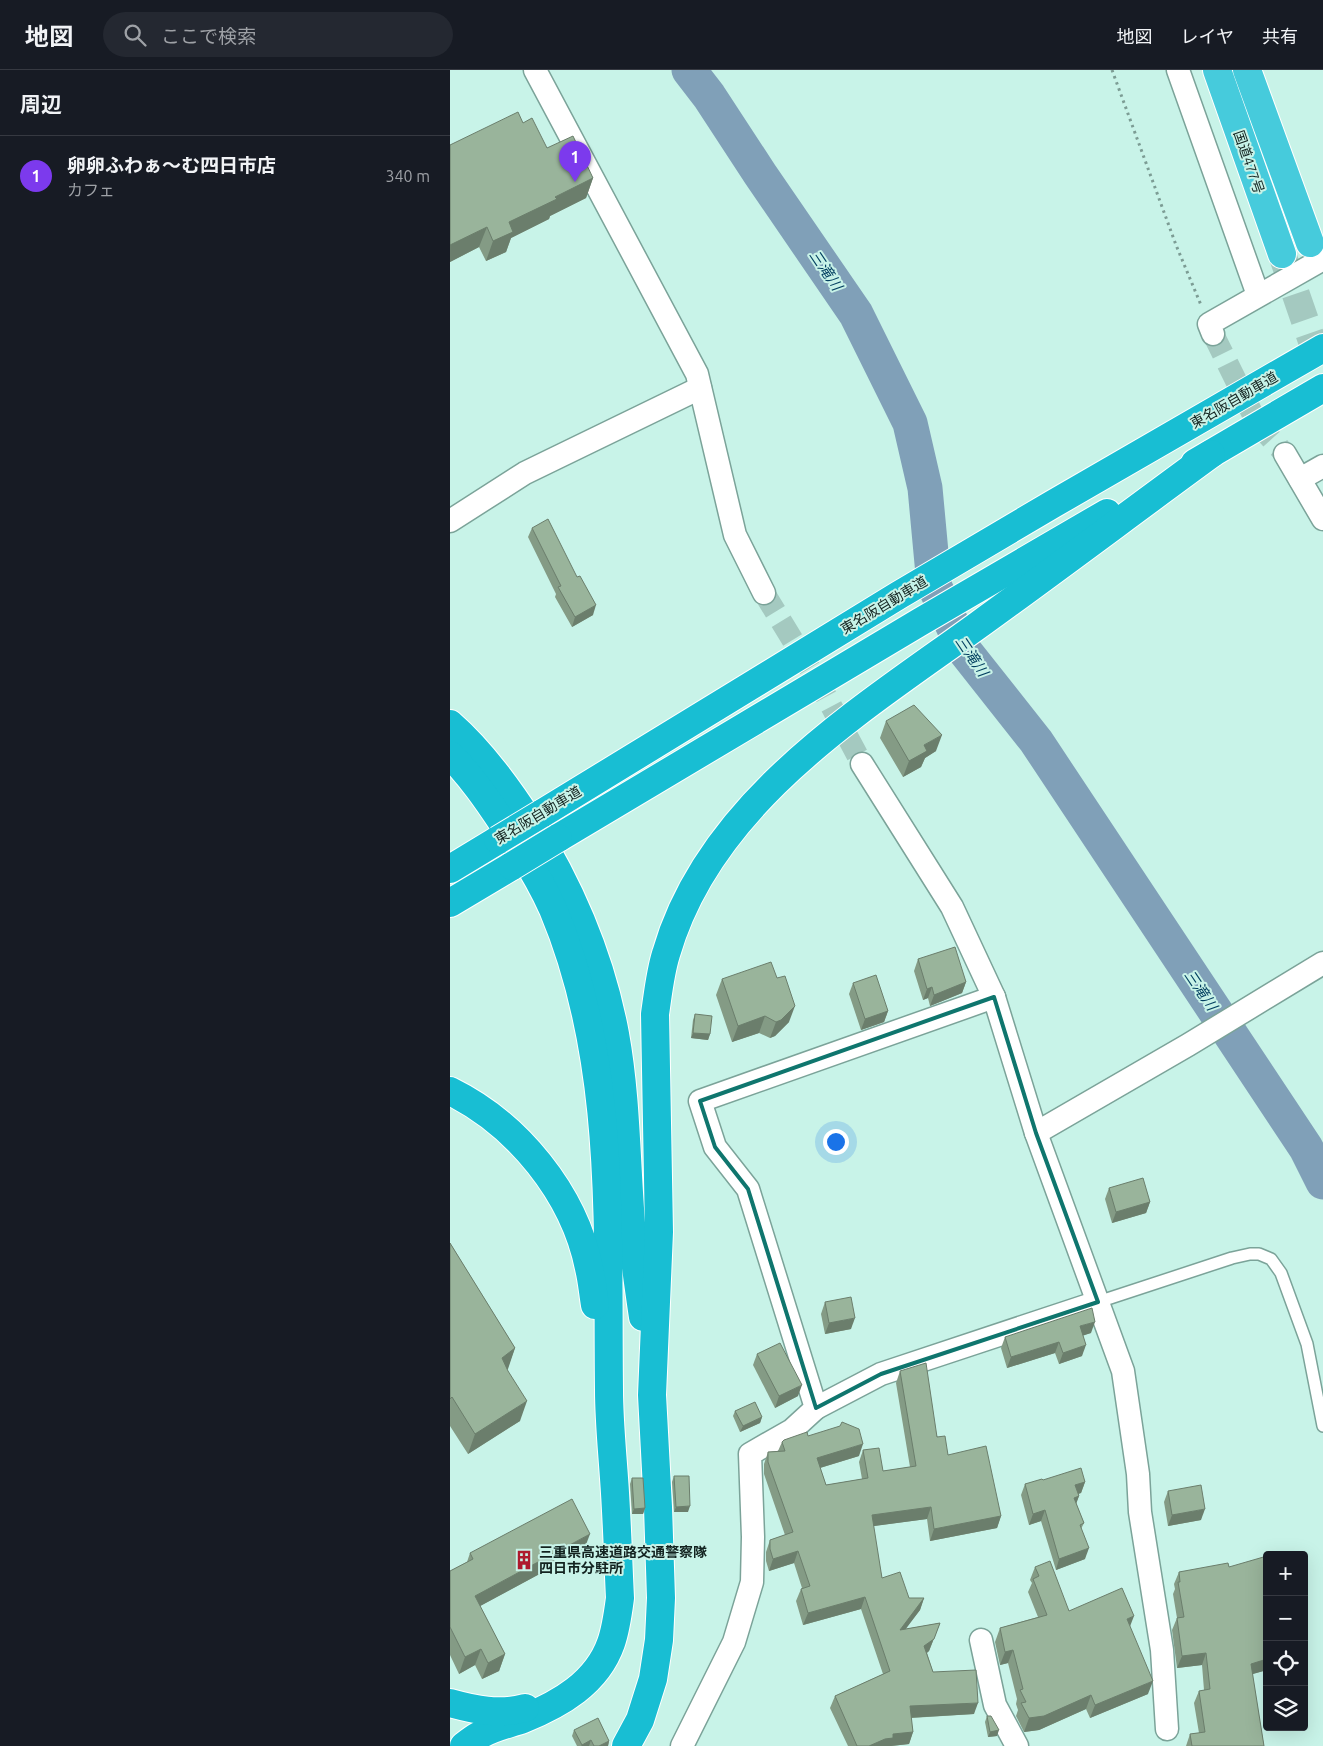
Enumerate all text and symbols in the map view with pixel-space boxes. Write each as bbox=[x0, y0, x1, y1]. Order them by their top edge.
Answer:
search box bbox=[103, 12, 453, 57]
icon: search bbox=[121, 21, 149, 49]
text: 地図 bbox=[25, 23, 73, 50]
text: ここで検索 bbox=[161, 25, 256, 47]
text: 地図 bbox=[1117, 26, 1153, 46]
text: レイヤ bbox=[1181, 26, 1234, 46]
text: 共有 bbox=[1262, 26, 1298, 46]
text: 周辺 bbox=[20, 92, 62, 116]
street label: 国道477号 bbox=[1231, 128, 1267, 196]
pin: 1 bbox=[559, 141, 591, 182]
text: 卵卵ふわぁ～む四日市店 bbox=[67, 154, 276, 176]
text: 1 bbox=[31, 167, 41, 185]
text: 340 m bbox=[385, 167, 430, 185]
text: カフェ bbox=[67, 181, 115, 199]
water label: 三滝川 bbox=[806, 247, 847, 295]
street label: 東名阪自動車道 bbox=[1188, 369, 1280, 431]
street label: 東名阪自動車道 bbox=[838, 573, 930, 637]
water label: 三滝川 bbox=[952, 633, 993, 681]
street label: 東名阪自動車道 bbox=[492, 783, 584, 847]
water label: 三滝川 bbox=[1181, 967, 1222, 1015]
your location bbox=[823, 1129, 849, 1155]
place label: 三重県高速道路交通警察隊 四日市分駐所 bbox=[539, 1544, 707, 1576]
building icon: 三重県高速道路交通警察隊 四日市分駐所 bbox=[513, 1549, 535, 1571]
map controls bbox=[1263, 1551, 1308, 1731]
button: + bbox=[1263, 1551, 1308, 1596]
button: − bbox=[1263, 1596, 1308, 1641]
button: locate bbox=[1263, 1641, 1308, 1686]
button: layers bbox=[1263, 1686, 1308, 1731]

